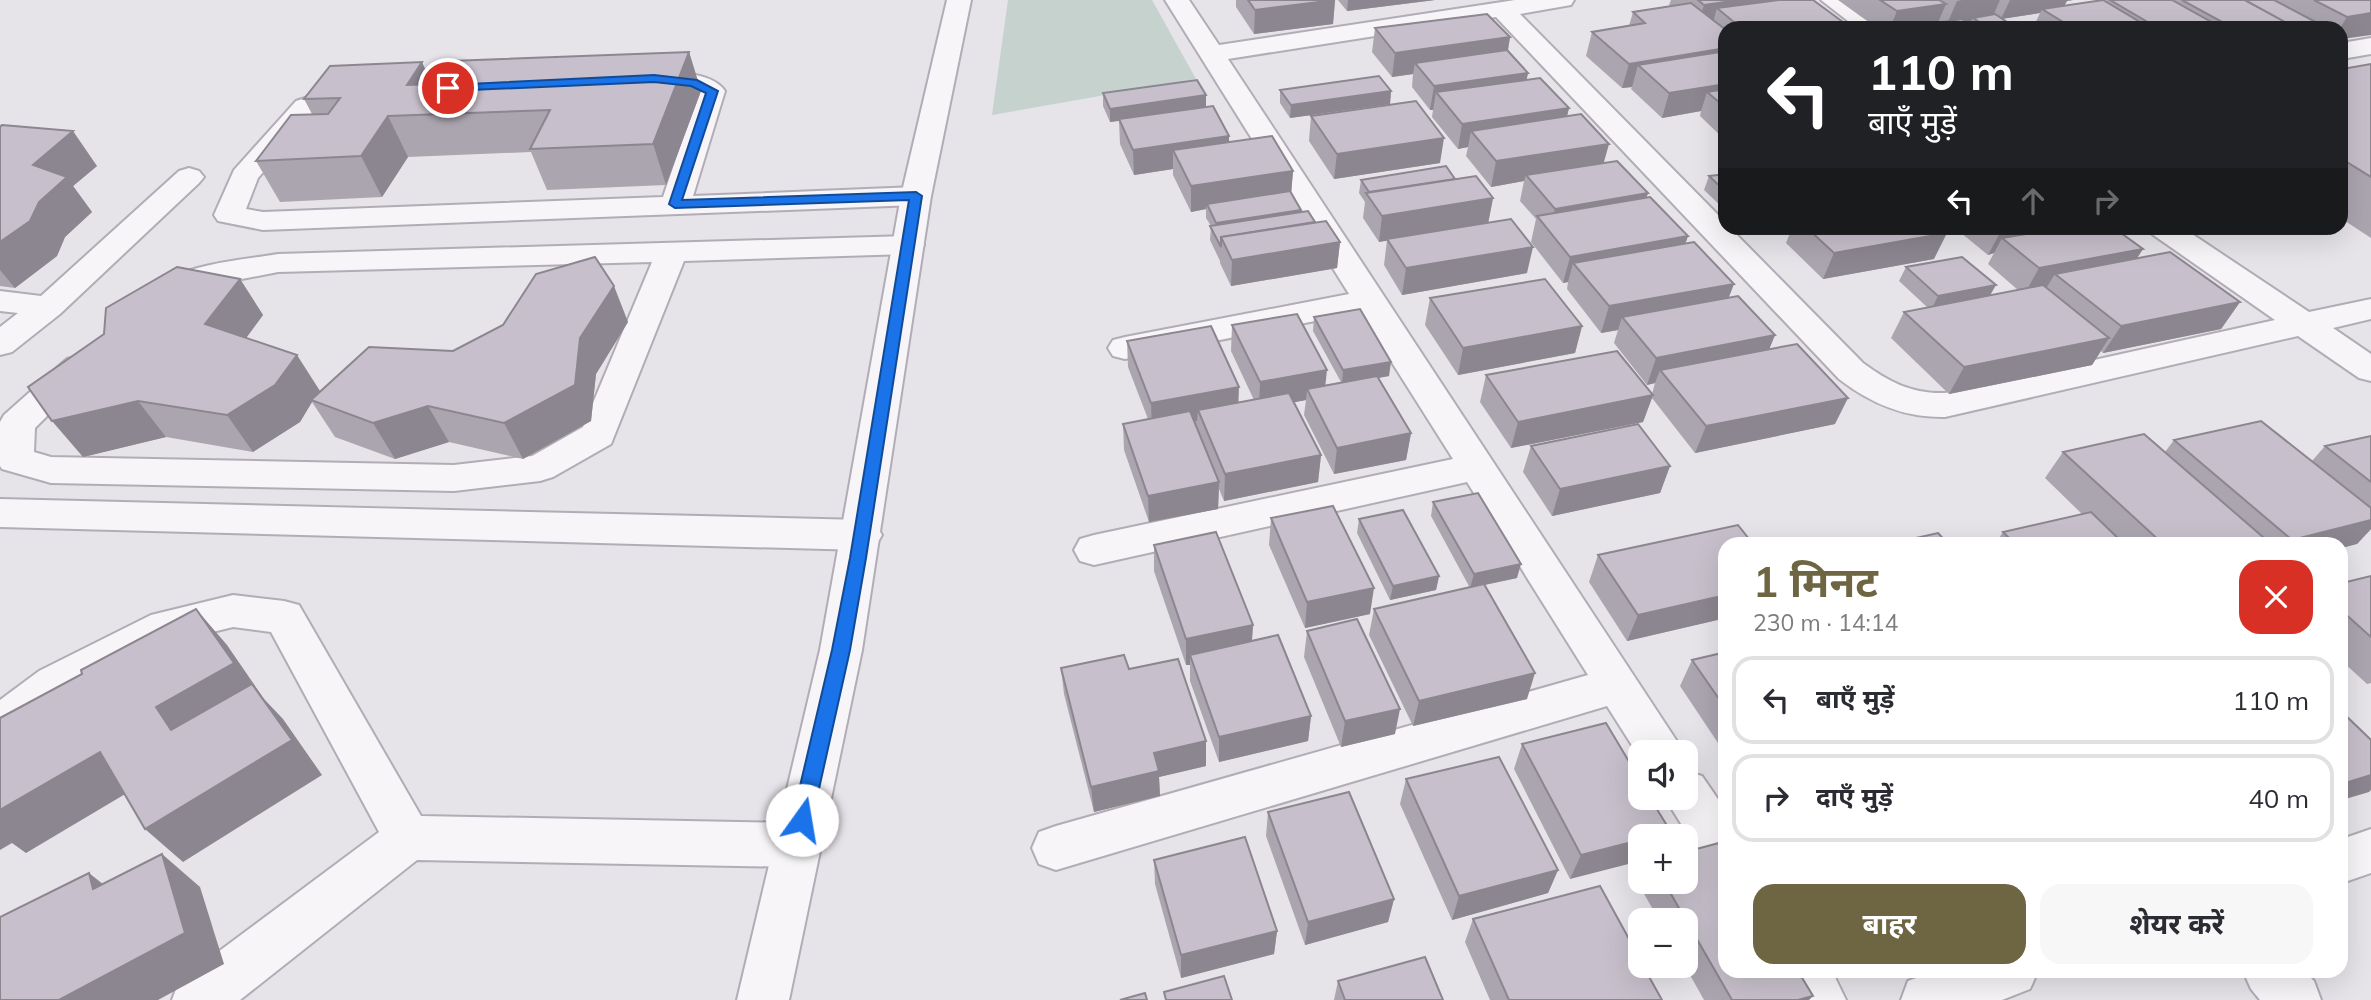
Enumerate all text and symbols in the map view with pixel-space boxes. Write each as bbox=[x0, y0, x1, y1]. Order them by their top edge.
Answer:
text: 110 m bbox=[1868, 41, 2014, 102]
icon: left bbox=[1753, 49, 1844, 140]
pin bbox=[418, 58, 478, 118]
icon: arrive bbox=[429, 69, 467, 107]
text: बाएँ मुड़ें bbox=[1868, 102, 1957, 142]
icon: left bbox=[1941, 182, 1979, 220]
icon: ahead bbox=[2014, 182, 2052, 220]
icon: right bbox=[2087, 182, 2125, 220]
text: 1 मिनट bbox=[1753, 555, 1878, 608]
button: close bbox=[2239, 560, 2313, 634]
text: 230 m · 14:14 bbox=[1753, 608, 1898, 637]
icon: left bbox=[1757, 681, 1795, 719]
text: बाएँ मुड़ें bbox=[1816, 682, 1894, 715]
text: 110 m bbox=[2233, 684, 2309, 717]
map controls bbox=[1628, 740, 1698, 978]
button: sound bbox=[1628, 740, 1698, 810]
icon: right bbox=[1757, 779, 1795, 817]
text: दाएँ मुड़ें bbox=[1816, 780, 1893, 813]
text: 40 m bbox=[2248, 782, 2309, 815]
position arrow bbox=[765, 783, 839, 857]
button: + bbox=[1628, 824, 1698, 894]
button: बाहर bbox=[1753, 884, 2026, 964]
button: शेयर करें bbox=[2040, 884, 2313, 964]
button: − bbox=[1628, 908, 1698, 978]

